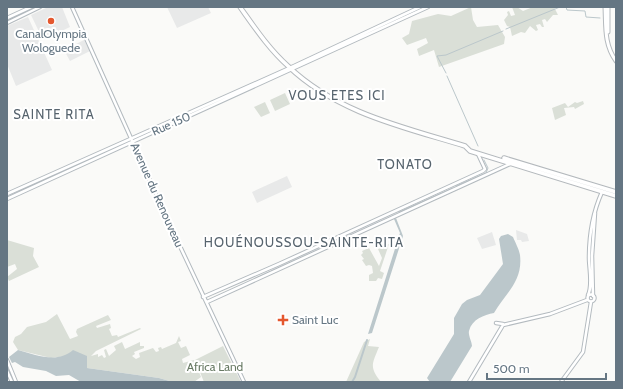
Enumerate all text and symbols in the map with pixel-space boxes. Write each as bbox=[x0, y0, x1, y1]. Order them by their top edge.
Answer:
marker: CanalOlympia Wologuede bbox=[46, 16, 56, 26]
place label: CanalOlympia Wologuede bbox=[15, 26, 87, 55]
district label: VOUS ETES ICI bbox=[288, 87, 386, 103]
district label: SAINTE RITA bbox=[13, 106, 95, 122]
street label: Rue 150 bbox=[149, 108, 193, 139]
street label: Avenue du Renouveau bbox=[128, 140, 187, 250]
district label: TONATO bbox=[377, 156, 433, 172]
district label: HOUÉNOUSSOU-SAINTE-RITA bbox=[204, 233, 404, 250]
place label: Saint Luc bbox=[292, 312, 339, 327]
marker: Saint Luc bbox=[277, 314, 289, 326]
scale bar bbox=[487, 355, 606, 381]
park label: Africa Land bbox=[187, 359, 243, 374]
text: 500 m bbox=[493, 361, 529, 376]

